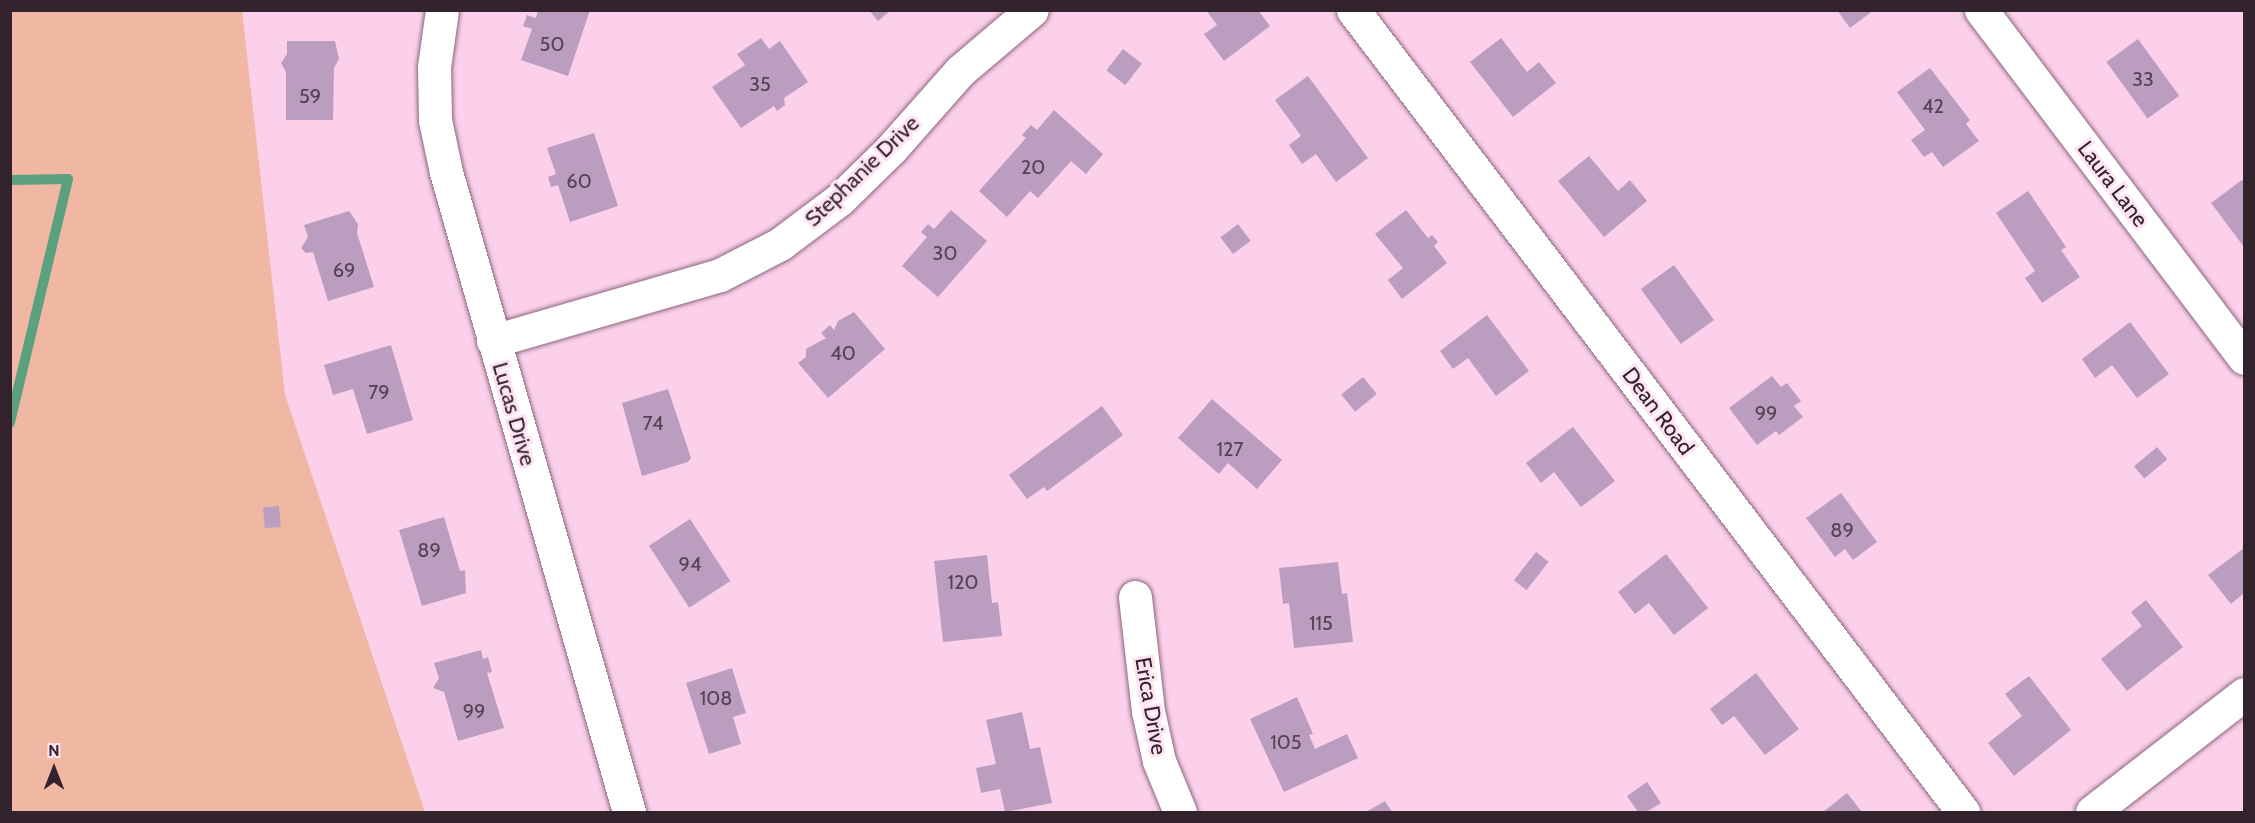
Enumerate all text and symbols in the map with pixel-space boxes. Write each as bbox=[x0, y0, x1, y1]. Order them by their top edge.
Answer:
house number: 50 bbox=[540, 32, 564, 56]
house number: 33 bbox=[2132, 67, 2154, 91]
house number: 35 bbox=[749, 72, 771, 96]
house number: 59 bbox=[299, 84, 321, 108]
house number: 42 bbox=[1922, 94, 1944, 118]
street label: Stephanie Drive bbox=[799, 110, 925, 232]
street label: Laura Lane bbox=[2072, 136, 2154, 232]
house number: 20 bbox=[1021, 155, 1045, 179]
house number: 60 bbox=[566, 169, 592, 193]
house number: 30 bbox=[933, 241, 957, 265]
house number: 69 bbox=[333, 258, 355, 282]
house number: 40 bbox=[830, 341, 856, 365]
street label: Lucas Drive bbox=[487, 359, 541, 469]
street label: Dean Road bbox=[1617, 362, 1699, 460]
house number: 79 bbox=[368, 380, 390, 404]
house number: 99 bbox=[1755, 401, 1777, 425]
house number: 74 bbox=[643, 411, 663, 435]
house number: 127 bbox=[1216, 437, 1244, 461]
house number: 89 bbox=[1830, 518, 1854, 542]
house number: 89 bbox=[417, 538, 441, 562]
house number: 94 bbox=[679, 552, 701, 576]
house number: 120 bbox=[948, 570, 978, 594]
house number: 115 bbox=[1309, 611, 1333, 635]
street label: Erica Drive bbox=[1129, 655, 1173, 757]
house number: 108 bbox=[700, 686, 732, 710]
house number: 99 bbox=[463, 699, 485, 723]
house number: 105 bbox=[1270, 730, 1302, 754]
north arrow bbox=[24, 739, 84, 799]
text: N bbox=[48, 741, 60, 760]

